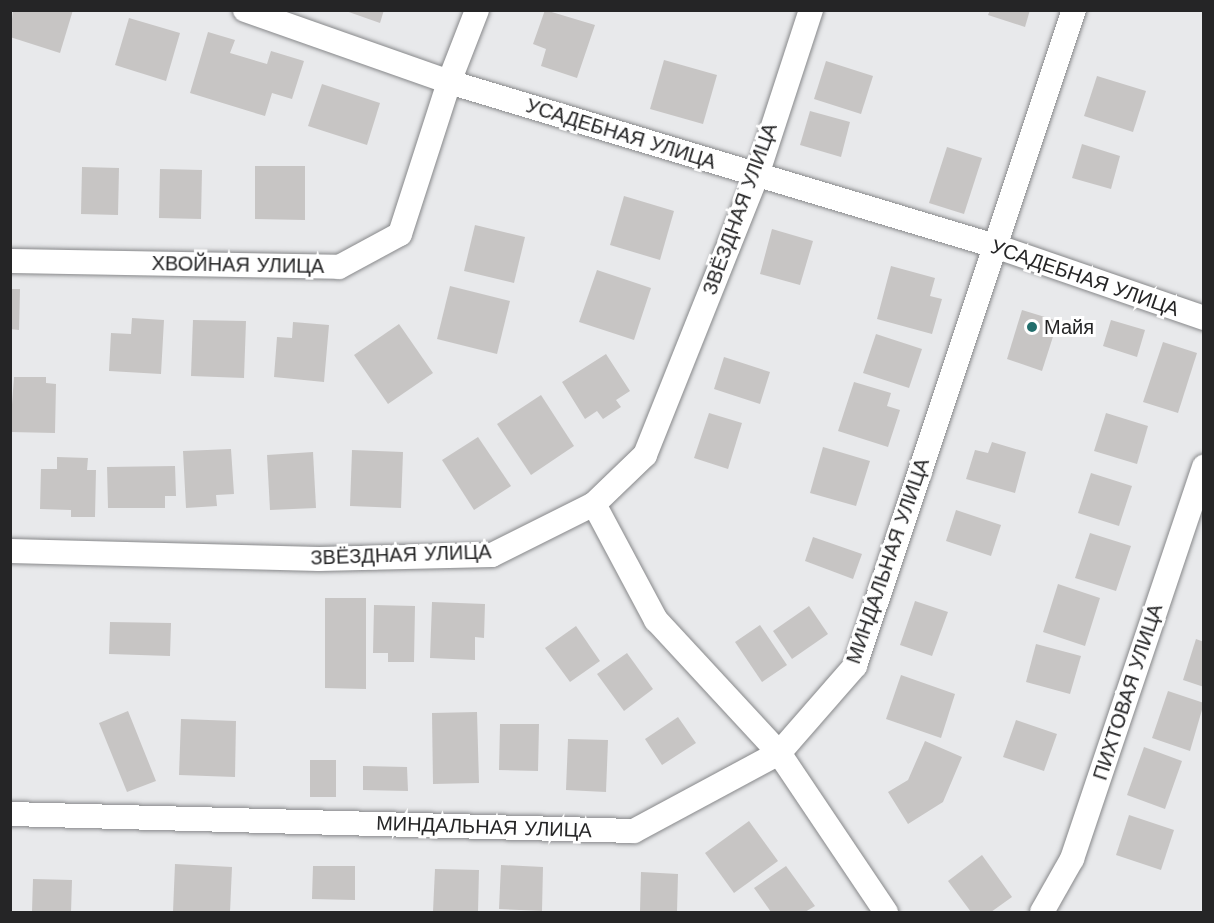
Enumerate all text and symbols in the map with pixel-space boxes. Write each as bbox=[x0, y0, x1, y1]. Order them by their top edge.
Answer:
street label: УСАДЕБНАЯ УЛИЦА bbox=[523, 94, 719, 174]
street label: ЗВЁЗДНАЯ УЛИЦА bbox=[698, 120, 782, 298]
street label: УСАДЕБНАЯ УЛИЦА bbox=[988, 235, 1182, 321]
street label: ХВОЙНАЯ УЛИЦА bbox=[151, 251, 325, 279]
place label: Майя bbox=[1044, 315, 1094, 339]
marker: Майя bbox=[1025, 320, 1039, 334]
street label: МИНДАЛЬНАЯ УЛИЦА bbox=[842, 455, 934, 667]
street label: ЗВЁЗДНАЯ УЛИЦА bbox=[310, 540, 492, 570]
street label: ПИХТОВАЯ УЛИЦА bbox=[1088, 601, 1168, 783]
street label: МИНДАЛЬНАЯ УЛИЦА bbox=[376, 811, 592, 843]

